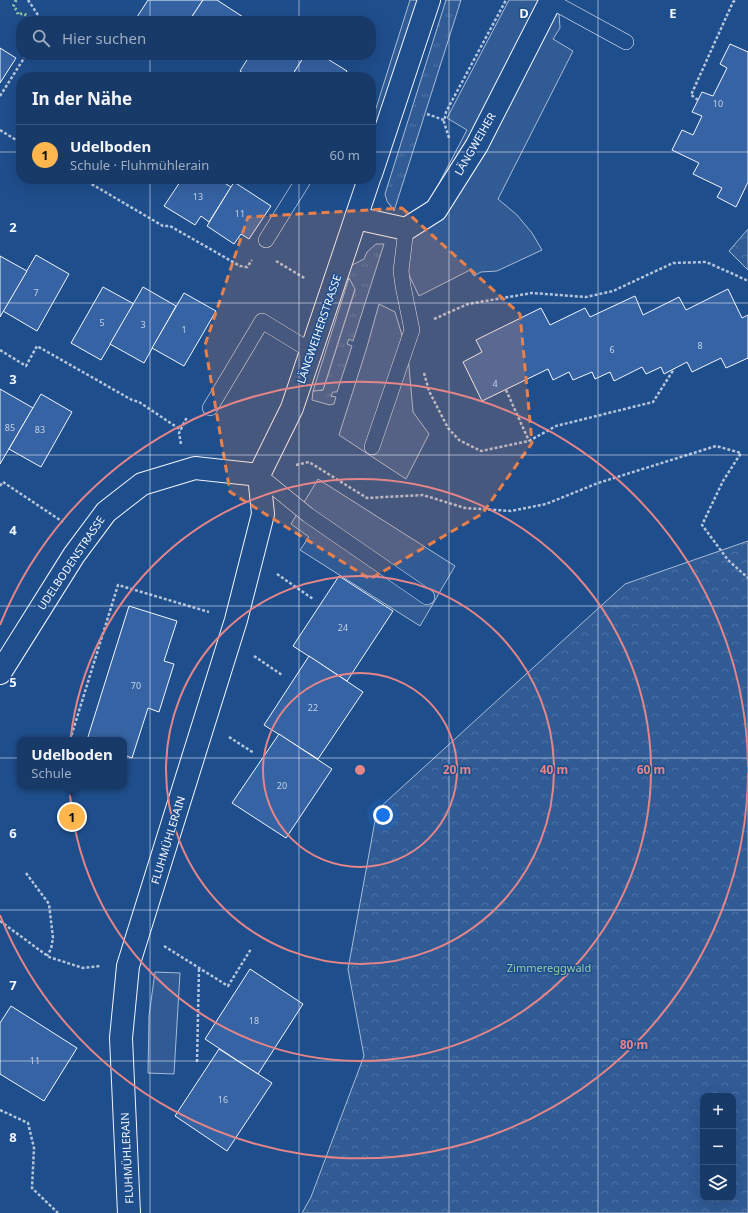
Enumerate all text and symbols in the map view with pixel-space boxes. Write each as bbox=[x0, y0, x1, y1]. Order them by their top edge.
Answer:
text: D bbox=[519, 4, 529, 22]
text: E bbox=[669, 4, 677, 22]
search box bbox=[16, 16, 376, 60]
icon: search bbox=[30, 27, 52, 49]
text: Hier suchen bbox=[62, 28, 146, 48]
text: In der Nähe bbox=[32, 87, 132, 110]
house number: 10 bbox=[713, 97, 723, 110]
street label: LÄNGWEIHER bbox=[450, 109, 499, 178]
text: Udelboden bbox=[70, 136, 151, 156]
text: 1 bbox=[41, 146, 49, 164]
text: 60 m bbox=[330, 146, 360, 164]
text: Schule · Fluhmühlerain bbox=[70, 156, 209, 174]
house number: 13 bbox=[193, 190, 203, 203]
house number: 11 bbox=[235, 207, 245, 220]
text: 2 bbox=[9, 218, 17, 236]
street label: LÄNGWEIHERSTRASSE bbox=[293, 272, 344, 385]
house number: 7 bbox=[33, 286, 39, 299]
house number: 5 bbox=[99, 316, 105, 329]
house number: 3 bbox=[140, 318, 146, 331]
house number: 1 bbox=[181, 323, 187, 336]
house number: 8 bbox=[697, 339, 703, 352]
house number: 6 bbox=[609, 343, 615, 356]
text: 3 bbox=[9, 370, 17, 388]
house number: 4 bbox=[492, 377, 498, 390]
house number: 85 bbox=[5, 421, 15, 434]
house number: 83 bbox=[35, 423, 45, 436]
street label: UDELBODENSTRASSE bbox=[33, 513, 108, 613]
text: 4 bbox=[9, 521, 17, 539]
house number: 24 bbox=[338, 621, 348, 634]
text: 5 bbox=[9, 673, 17, 691]
house number: 70 bbox=[131, 679, 141, 692]
house number: 22 bbox=[308, 701, 318, 714]
popup bbox=[17, 737, 127, 789]
text: Udelboden bbox=[31, 744, 113, 764]
text: 20 m bbox=[443, 761, 471, 778]
text: 40 m bbox=[540, 761, 568, 778]
text: 60 m bbox=[637, 761, 665, 778]
centre of rings bbox=[353, 763, 367, 777]
text: Schule bbox=[31, 764, 71, 782]
house number: 20 bbox=[277, 779, 287, 792]
street label: FLUHMÜHLERAIN bbox=[147, 794, 188, 886]
pin: 1 bbox=[59, 802, 85, 832]
your location bbox=[373, 805, 393, 825]
text: 6 bbox=[9, 824, 17, 842]
park label: Zimmereggwald bbox=[507, 960, 591, 975]
text: 7 bbox=[9, 976, 17, 994]
house number: 18 bbox=[249, 1014, 259, 1027]
text: 80 m bbox=[620, 1036, 648, 1053]
house number: 11 bbox=[30, 1054, 40, 1067]
house number: 16 bbox=[218, 1093, 228, 1106]
map controls bbox=[700, 1093, 736, 1201]
button: + bbox=[700, 1093, 736, 1129]
street label: FLUHMÜHLERAIN bbox=[117, 1112, 136, 1204]
text: 8 bbox=[9, 1128, 17, 1146]
button: − bbox=[700, 1129, 736, 1165]
button: layers bbox=[700, 1165, 736, 1201]

